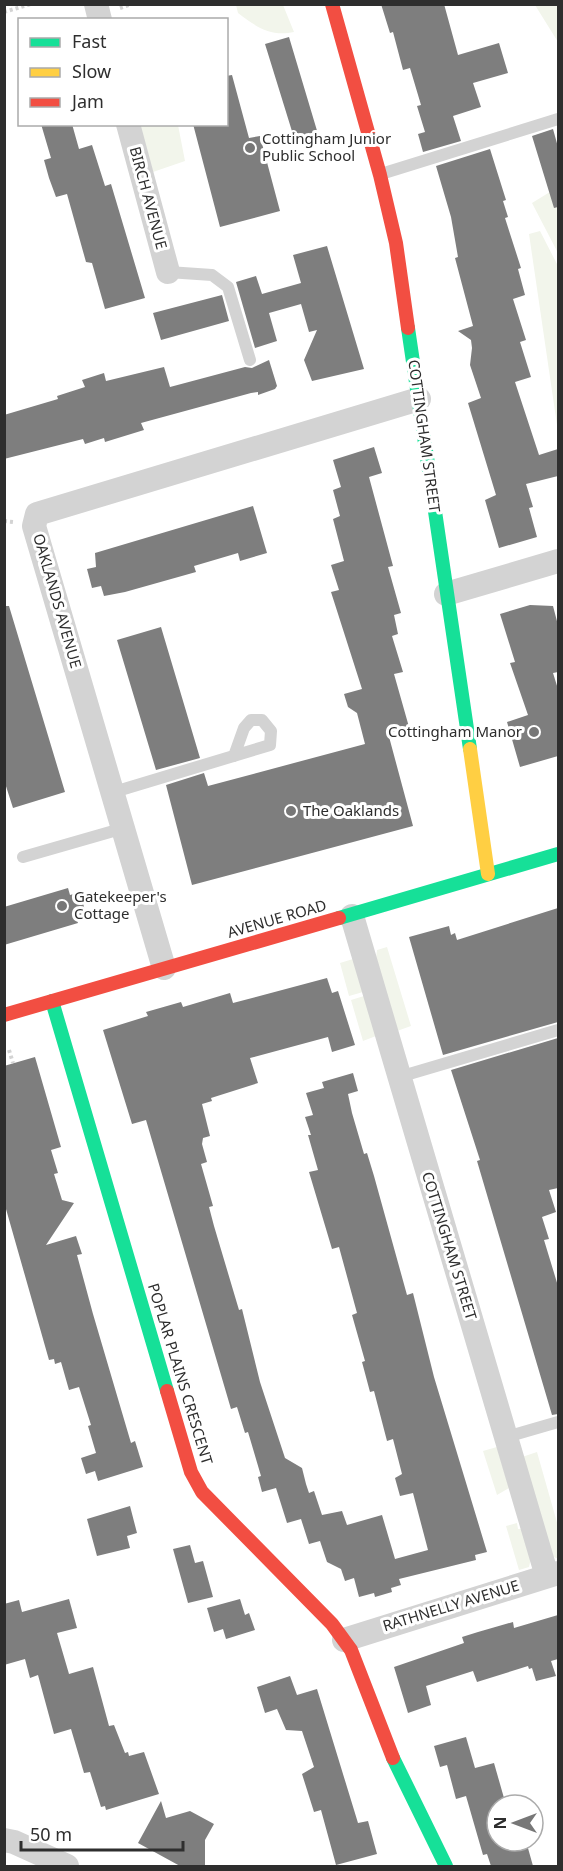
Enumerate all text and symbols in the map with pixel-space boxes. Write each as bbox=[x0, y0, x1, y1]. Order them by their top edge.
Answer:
legend bbox=[18, 18, 228, 126]
text: Fast bbox=[72, 29, 107, 53]
text: Slow bbox=[72, 59, 111, 83]
text: Jam bbox=[70, 89, 104, 113]
place label: Cottingham Junior Public School bbox=[262, 128, 391, 165]
marker: Cottingham Junior Public School bbox=[243, 141, 257, 155]
street label: BIRCH AVENUE bbox=[126, 144, 172, 251]
street label: COTTINGHAM STREET bbox=[404, 358, 446, 514]
street label: OAKLANDS AVENUE bbox=[29, 531, 87, 670]
place label: Cottingham Manor bbox=[388, 721, 522, 741]
marker: Cottingham Manor bbox=[527, 725, 541, 739]
place label: The Oaklands bbox=[303, 800, 399, 820]
marker: The Oaklands bbox=[284, 804, 298, 818]
place label: Gatekeeper's Cottage bbox=[74, 886, 167, 923]
street label: AVENUE ROAD bbox=[225, 894, 329, 942]
marker: Gatekeeper's Cottage bbox=[55, 899, 69, 913]
street label: COTTINGHAM STREET bbox=[418, 1169, 482, 1323]
street label: POPLAR PLAINS CRESCENT bbox=[144, 1281, 218, 1467]
street label: RATHNELLY AVENUE bbox=[380, 1575, 521, 1635]
north arrow bbox=[485, 1793, 545, 1853]
scale bar bbox=[21, 1814, 183, 1852]
text: N bbox=[489, 1816, 511, 1830]
text: 50 m bbox=[30, 1822, 72, 1846]

